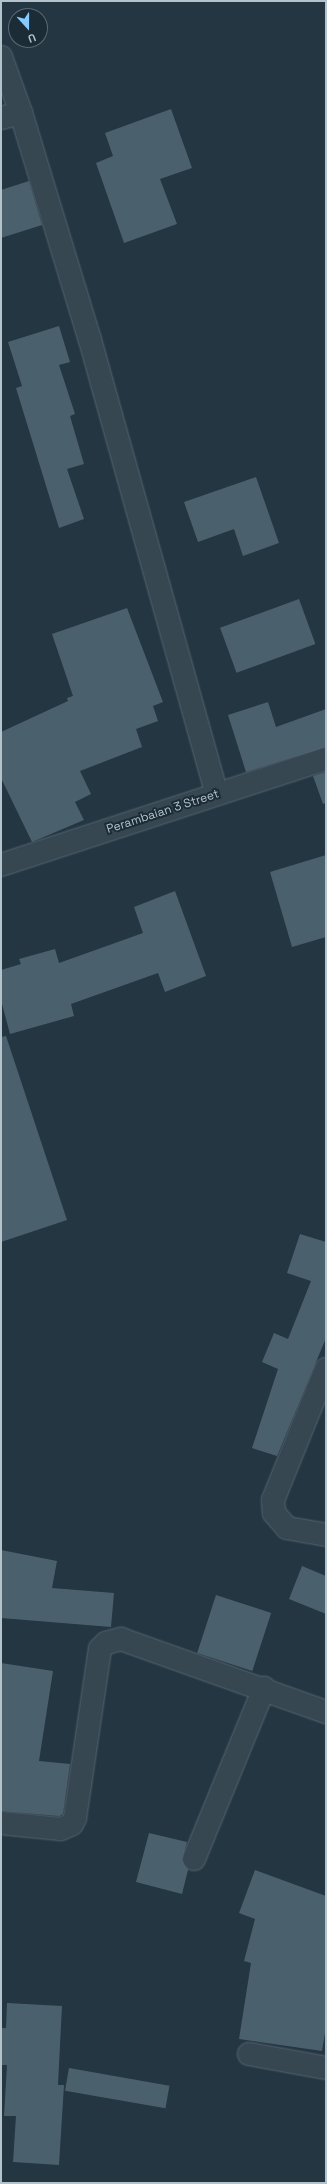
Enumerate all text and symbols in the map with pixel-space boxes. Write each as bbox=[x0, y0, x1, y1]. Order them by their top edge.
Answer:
north arrow bbox=[8, 8, 48, 48]
text: U bbox=[26, 30, 38, 46]
street label: Perambaian 3 Street bbox=[105, 787, 221, 837]

